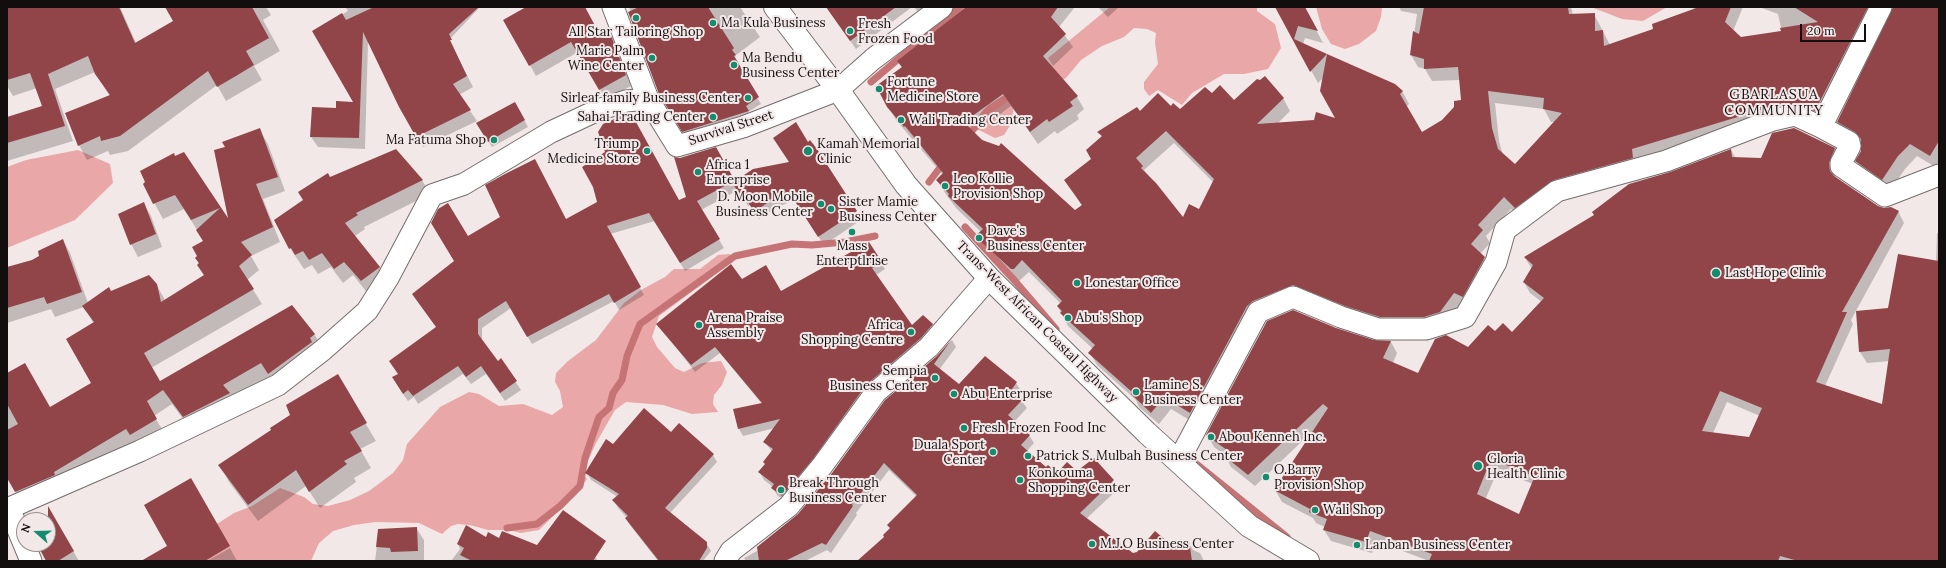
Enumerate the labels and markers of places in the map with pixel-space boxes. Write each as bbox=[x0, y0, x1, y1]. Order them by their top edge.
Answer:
marker: All Star Tailoring Shop bbox=[631, 13, 641, 23]
place label: Ma Kula Business bbox=[721, 15, 826, 31]
place label: Fresh Frozen Food bbox=[858, 16, 933, 47]
marker: Ma Kula Business bbox=[708, 18, 718, 28]
place label: All Star Tailoring Shop bbox=[569, 24, 703, 40]
marker: Fresh Frozen Food bbox=[845, 26, 855, 36]
place label: Marie Palm Wine Center bbox=[568, 43, 644, 74]
place label: Ma Bendu Business Center bbox=[742, 50, 839, 81]
marker: Marie Palm Wine Center bbox=[647, 53, 657, 63]
marker: Ma Bendu Business Center bbox=[729, 60, 739, 70]
place label: Fortune Medicine Store bbox=[887, 74, 979, 105]
marker: Fortune Medicine Store bbox=[874, 84, 884, 94]
place label: Sirleaf family Business Center bbox=[561, 90, 740, 106]
marker: Sirleaf family Business Center bbox=[743, 93, 753, 103]
place label: Sahai Trading Center bbox=[577, 109, 705, 125]
marker: Sahai Trading Center bbox=[708, 112, 718, 122]
place label: Wali Trading Center bbox=[909, 112, 1031, 128]
marker: Wali Trading Center bbox=[896, 115, 906, 125]
place label: Ma Fatuma Shop bbox=[386, 132, 486, 148]
marker: Ma Fatuma Shop bbox=[489, 135, 499, 145]
place label: Triump Medicine Store bbox=[547, 136, 639, 167]
place label: Kamah Memorial Clinic bbox=[817, 136, 920, 167]
marker: Kamah Memorial Clinic bbox=[802, 145, 814, 157]
marker: Triump Medicine Store bbox=[642, 146, 652, 156]
place label: Africa 1 Enterprise bbox=[706, 157, 770, 188]
marker: Africa 1 Enterprise bbox=[693, 167, 703, 177]
place label: Leo Kollie Provision Shop bbox=[953, 171, 1043, 202]
marker: Leo Kollie Provision Shop bbox=[940, 181, 950, 191]
place label: D. Moon Mobile Business Center bbox=[716, 189, 813, 220]
place label: Sister Mamie Business Center bbox=[839, 194, 936, 225]
marker: D. Moon Mobile Business Center bbox=[816, 199, 826, 209]
marker: Sister Mamie Business Center bbox=[826, 204, 836, 214]
place label: Dave's Business Center bbox=[987, 223, 1084, 254]
marker: Mass Enterptlrise bbox=[847, 227, 857, 237]
marker: Dave's Business Center bbox=[974, 233, 984, 243]
place label: Mass Enterptlrise bbox=[816, 238, 888, 269]
place label: Last Hope Clinic bbox=[1725, 265, 1824, 281]
marker: Last Hope Clinic bbox=[1710, 267, 1722, 279]
place label: Lonestar Office bbox=[1085, 275, 1179, 291]
marker: Lonestar Office bbox=[1072, 278, 1082, 288]
place label: Arena Praise Assembly bbox=[707, 310, 783, 341]
place label: Abu's Shop bbox=[1076, 310, 1142, 326]
marker: Abu's Shop bbox=[1063, 313, 1073, 323]
place label: Africa Shopping Centre bbox=[801, 317, 903, 348]
marker: Arena Praise Assembly bbox=[694, 320, 704, 330]
marker: Africa Shopping Centre bbox=[906, 327, 916, 337]
place label: Sempia Business Center bbox=[830, 363, 927, 394]
marker: Sempia Business Center bbox=[930, 373, 940, 383]
place label: Lamine S. Business Center bbox=[1144, 377, 1241, 408]
place label: Abu Enterprise bbox=[962, 386, 1053, 402]
marker: Lamine S. Business Center bbox=[1131, 387, 1141, 397]
marker: Abu Enterprise bbox=[949, 389, 959, 399]
place label: Fresh Frozen Food Inc bbox=[972, 420, 1106, 436]
marker: Fresh Frozen Food Inc bbox=[959, 423, 969, 433]
place label: Abou Kenneh Inc. bbox=[1219, 429, 1326, 445]
marker: Abou Kenneh Inc. bbox=[1206, 432, 1216, 442]
place label: Duala Sport Center bbox=[914, 437, 985, 468]
marker: Duala Sport Center bbox=[988, 447, 998, 457]
place label: Patrick S. Mulbah Business Center bbox=[1036, 448, 1242, 464]
marker: Patrick S. Mulbah Business Center bbox=[1023, 451, 1033, 461]
place label: Gloria Health Clinic bbox=[1487, 451, 1565, 482]
marker: Gloria Health Clinic bbox=[1472, 460, 1484, 472]
place label: O.Barry Provision Shop bbox=[1274, 462, 1364, 493]
place label: Konkouma Shopping Center bbox=[1028, 465, 1130, 496]
marker: O.Barry Provision Shop bbox=[1261, 472, 1271, 482]
place label: Break Through Business Center bbox=[789, 475, 886, 506]
marker: Konkouma Shopping Center bbox=[1015, 475, 1025, 485]
marker: Break Through Business Center bbox=[776, 485, 786, 495]
place label: Wali Shop bbox=[1323, 502, 1383, 518]
marker: Wali Shop bbox=[1310, 505, 1320, 515]
place label: M.J.O Business Center bbox=[1100, 536, 1234, 552]
place label: Lanban Business Center bbox=[1365, 537, 1510, 553]
marker: M.J.O Business Center bbox=[1087, 539, 1097, 549]
marker: Lanban Business Center bbox=[1352, 540, 1362, 550]

